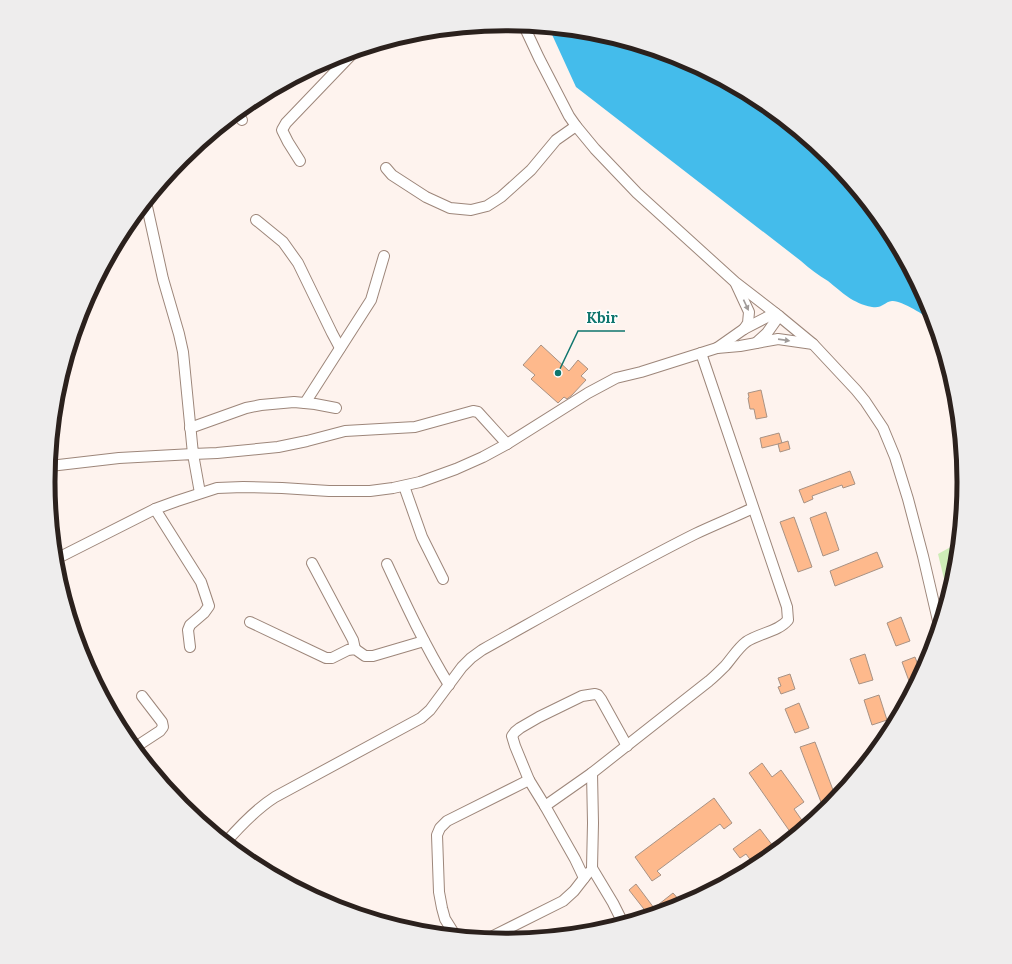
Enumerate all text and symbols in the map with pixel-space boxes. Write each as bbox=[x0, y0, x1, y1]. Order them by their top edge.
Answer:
one-way arrow bbox=[743, 299, 749, 311]
callout: Kbir bbox=[578, 304, 625, 331]
text: Kbir bbox=[586, 308, 618, 327]
one-way arrow bbox=[778, 337, 790, 343]

